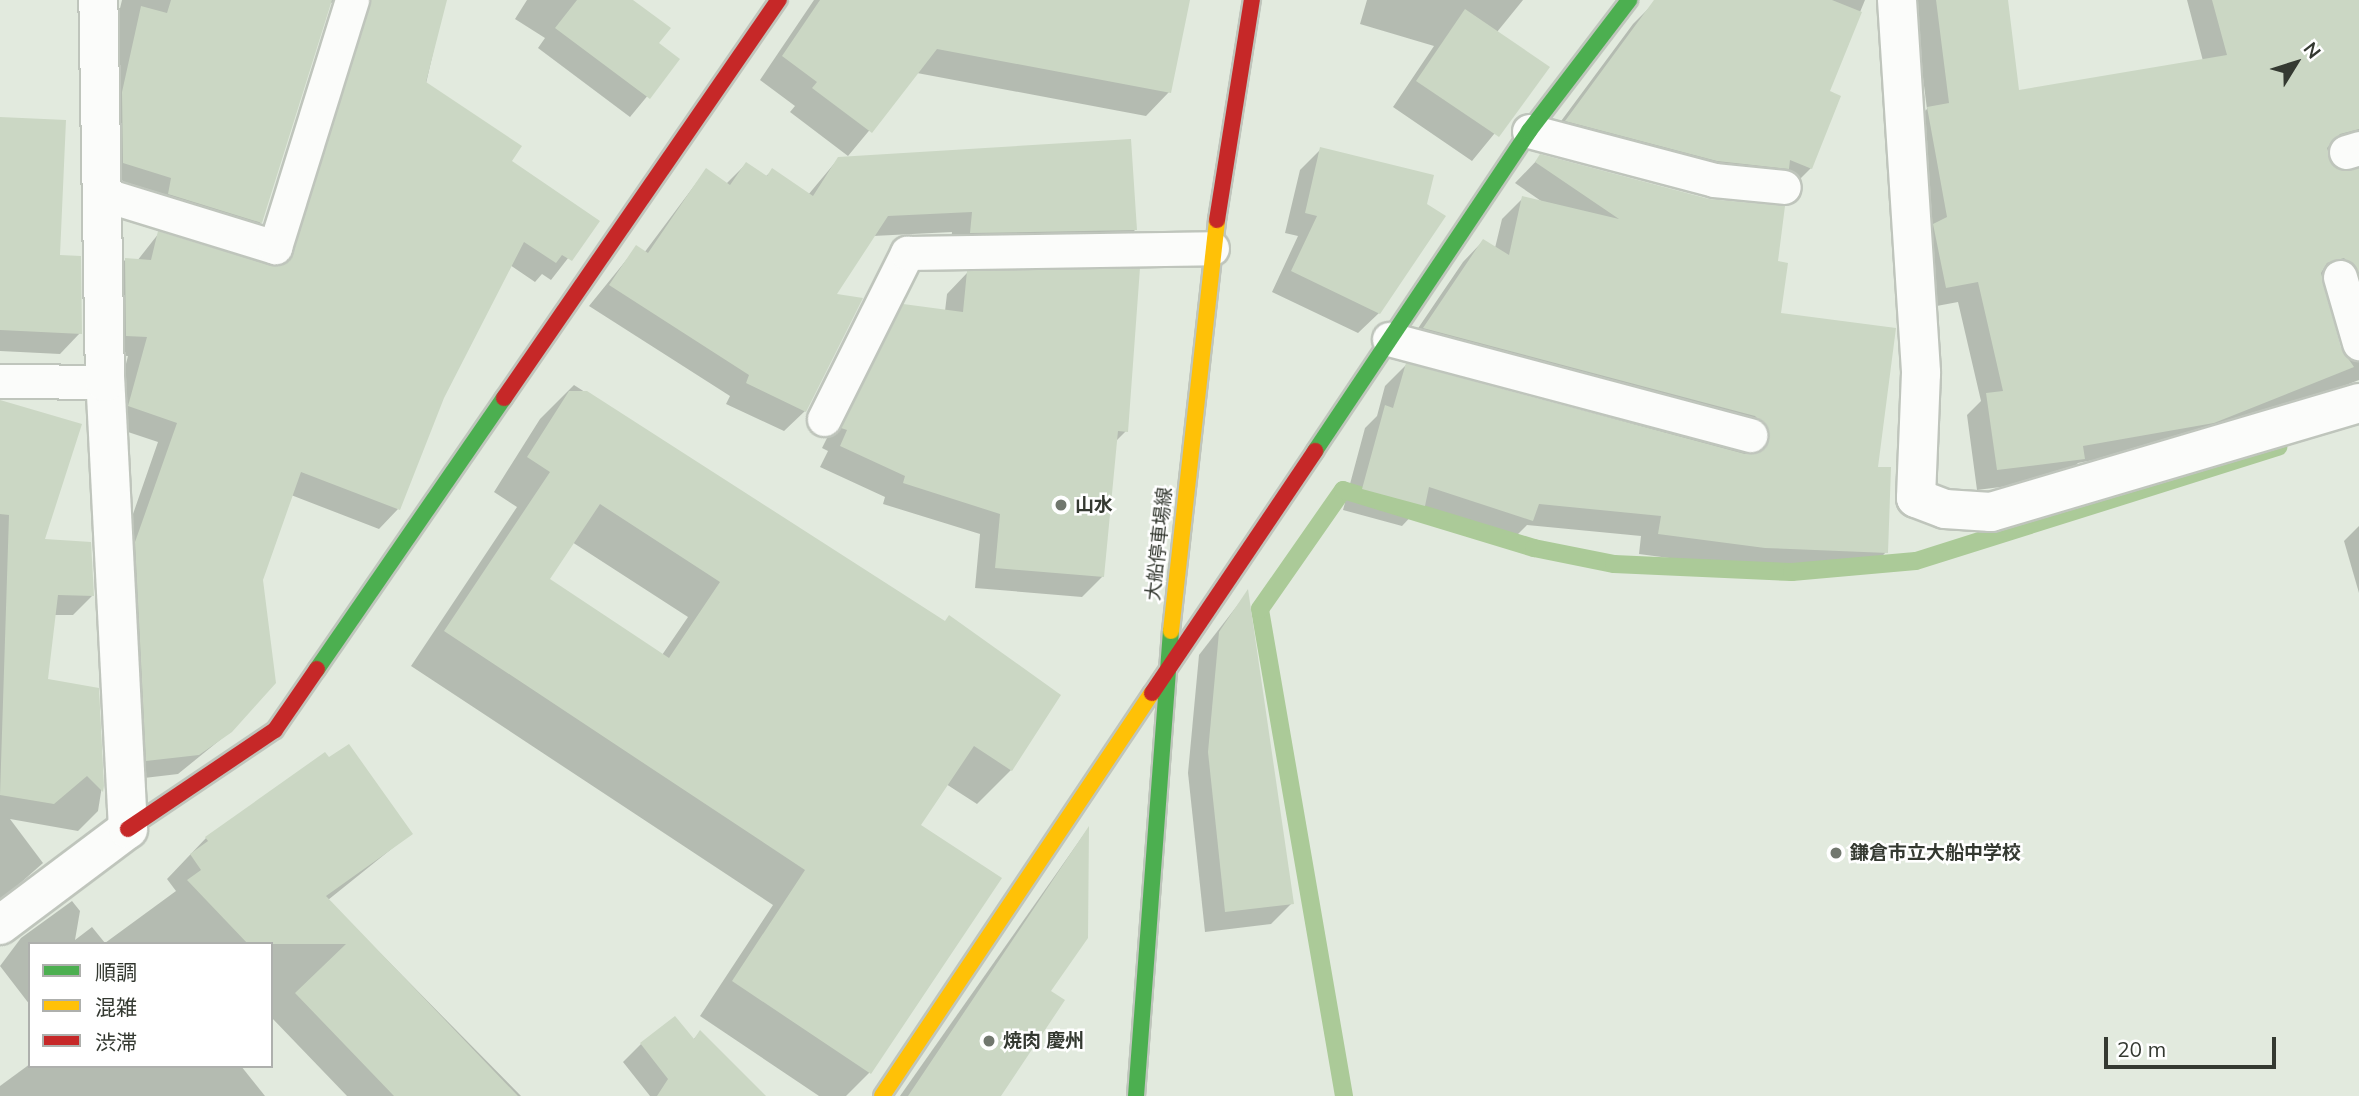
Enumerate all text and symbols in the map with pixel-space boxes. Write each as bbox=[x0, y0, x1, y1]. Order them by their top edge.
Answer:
north arrow bbox=[2261, 28, 2331, 98]
text: N bbox=[2299, 37, 2326, 63]
street label: 大船停車場線 bbox=[1142, 486, 1176, 602]
place label: 山水 bbox=[1075, 494, 1113, 516]
marker: 山水 bbox=[1053, 497, 1069, 513]
place label: 鎌倉市立大船中学校 bbox=[1850, 842, 2021, 864]
marker: 鎌倉市立大船中学校 bbox=[1828, 845, 1844, 861]
legend bbox=[28, 942, 273, 1068]
text: 順調 bbox=[95, 959, 137, 985]
text: 混雑 bbox=[95, 994, 137, 1020]
scale bar bbox=[2107, 1023, 2278, 1066]
text: 渋滞 bbox=[95, 1029, 137, 1055]
place label: 焼肉 慶州 bbox=[1003, 1030, 1084, 1052]
marker: 焼肉 慶州 bbox=[981, 1033, 997, 1049]
text: 20 m bbox=[2117, 1036, 2166, 1062]

